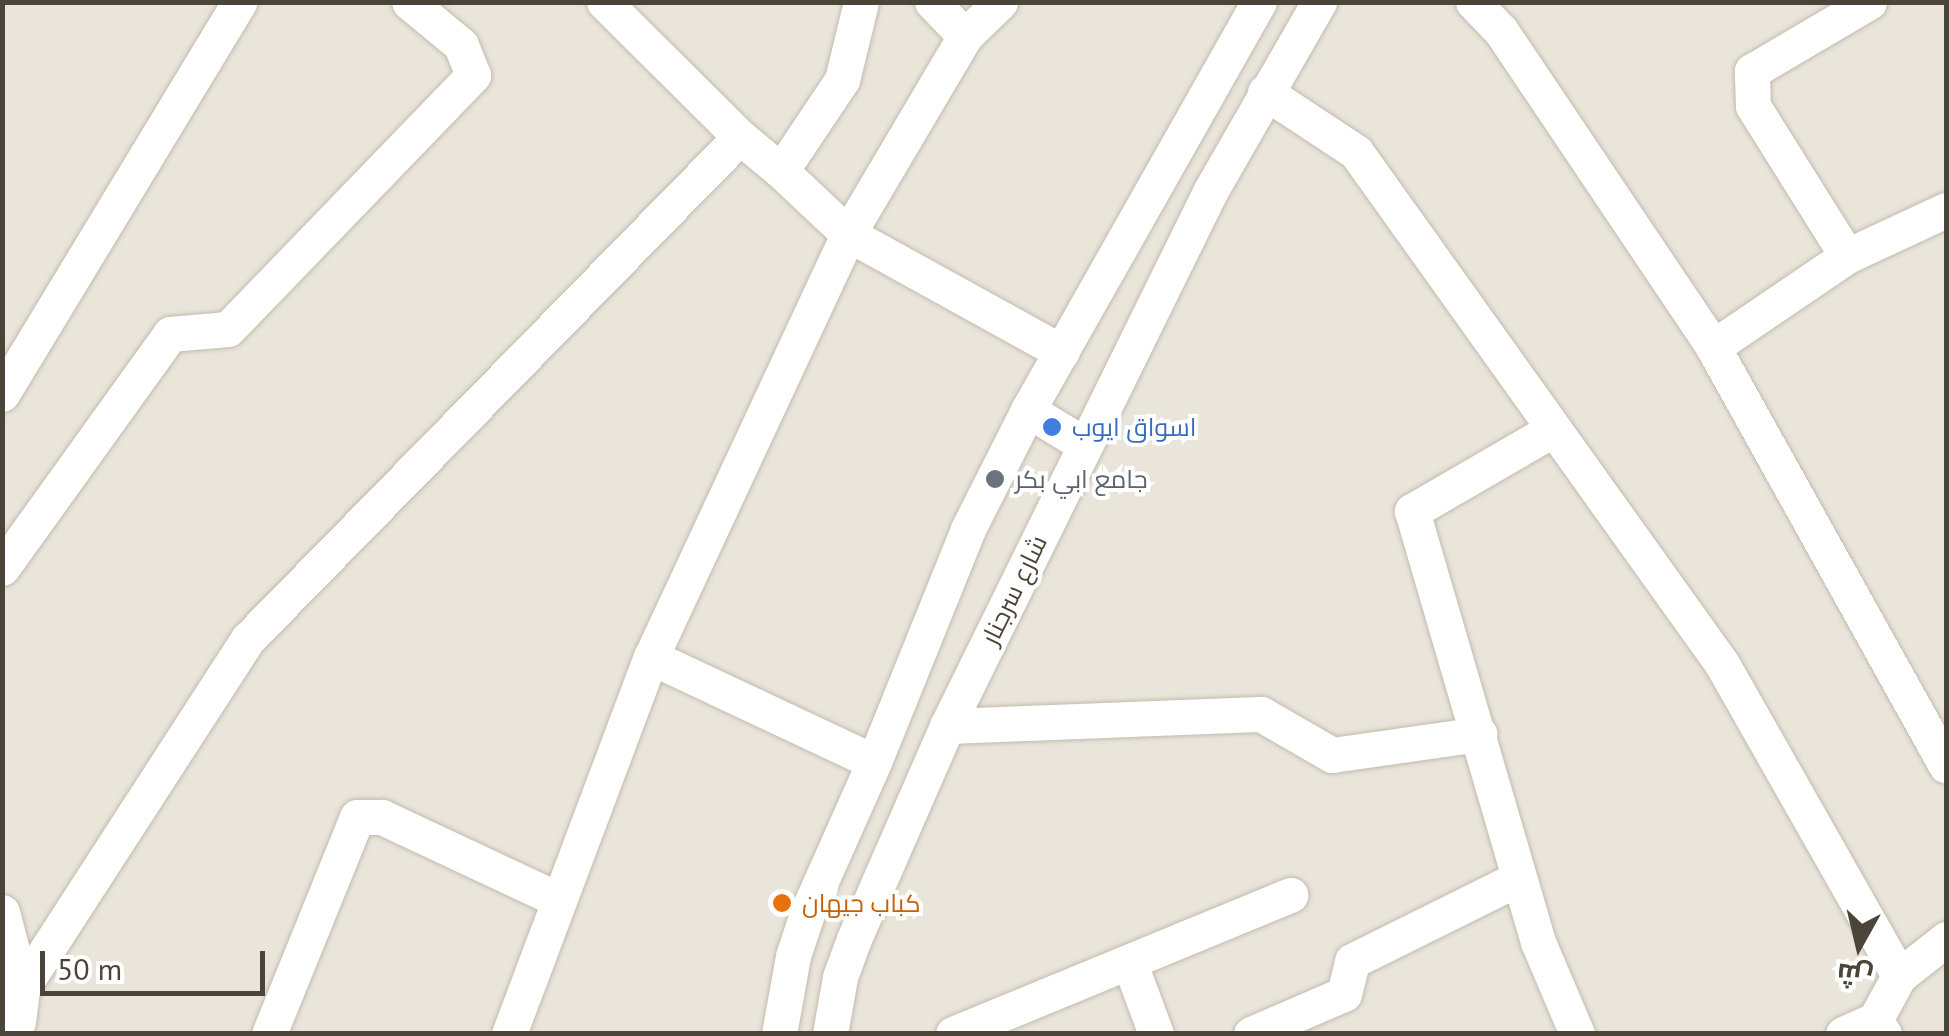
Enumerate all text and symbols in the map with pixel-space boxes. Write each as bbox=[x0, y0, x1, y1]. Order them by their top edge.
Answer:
place label: اسواق ايوب bbox=[1072, 412, 1196, 442]
marker: اسواق ايوب bbox=[1041, 416, 1063, 438]
place label: جامع ابي بكر bbox=[1015, 464, 1148, 494]
marker: جامع ابي بكر bbox=[984, 468, 1006, 490]
street label: شارع سرجنار bbox=[975, 530, 1053, 650]
place label: كباب جيهان bbox=[802, 888, 921, 918]
marker: كباب جيهان bbox=[771, 892, 793, 914]
north arrow bbox=[1809, 896, 1909, 996]
scale bar bbox=[45, 931, 270, 993]
text: 50 m bbox=[57, 949, 122, 988]
text: ش bbox=[1834, 955, 1875, 997]

